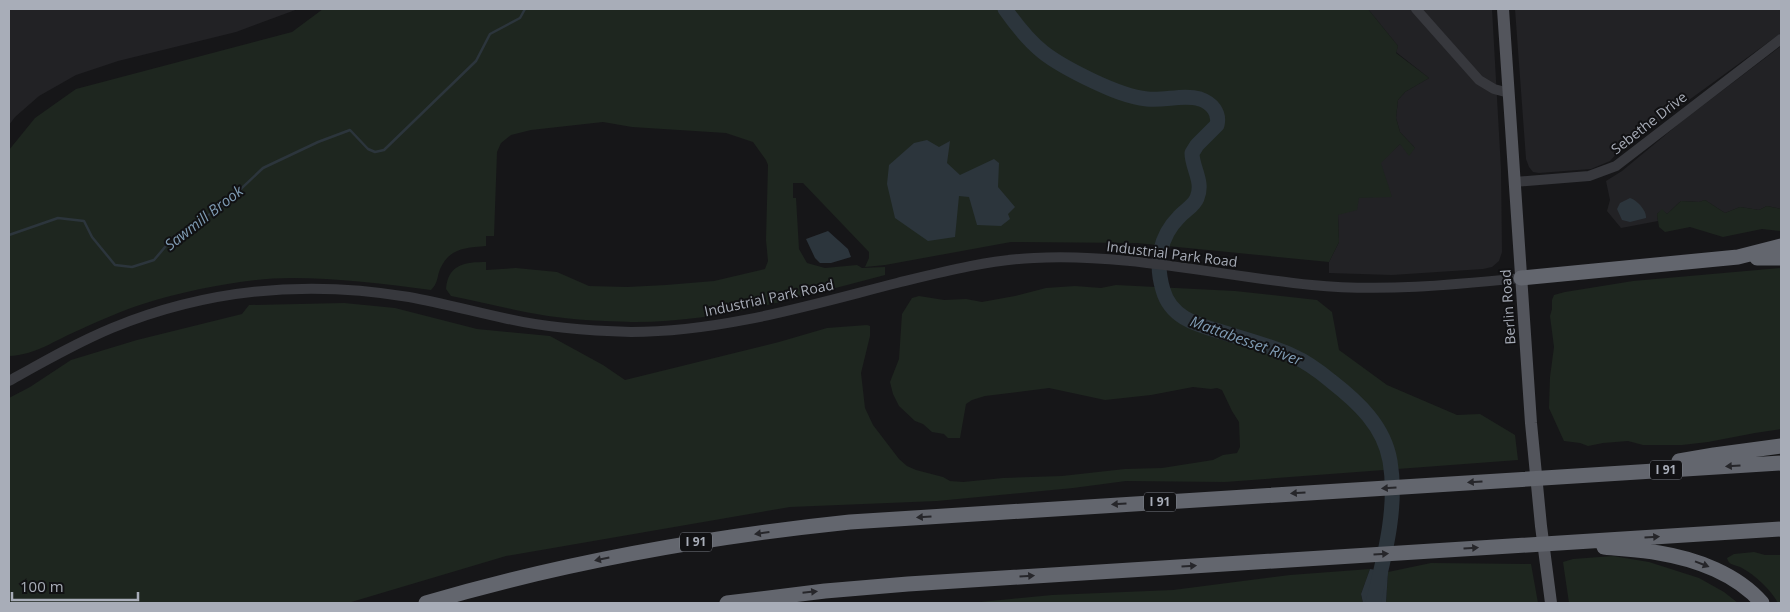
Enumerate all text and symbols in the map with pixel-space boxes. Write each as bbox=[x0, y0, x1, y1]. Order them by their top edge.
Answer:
street label: Sebethe Drive bbox=[1607, 87, 1691, 158]
water label: Sawmill Brook bbox=[160, 180, 247, 254]
street label: Industrial Park Road bbox=[1105, 236, 1239, 271]
street label: Berlin Road bbox=[1495, 269, 1520, 345]
street label: Industrial Park Road bbox=[702, 275, 835, 321]
water label: Mattabesset River bbox=[1188, 311, 1306, 370]
road number: I 91 bbox=[1650, 460, 1682, 480]
one-way arrow bbox=[1724, 462, 1740, 470]
one-way arrow bbox=[1467, 479, 1483, 487]
one-way arrow bbox=[1381, 484, 1397, 492]
one-way arrow bbox=[1290, 490, 1306, 498]
road number: I 91 bbox=[1144, 492, 1176, 512]
one-way arrow bbox=[1110, 501, 1126, 509]
one-way arrow bbox=[915, 513, 931, 521]
one-way arrow bbox=[754, 529, 770, 537]
road number: I 91 bbox=[680, 532, 712, 552]
one-way arrow bbox=[1644, 532, 1660, 540]
one-way arrow bbox=[1464, 544, 1480, 552]
one-way arrow bbox=[1373, 550, 1389, 558]
one-way arrow bbox=[594, 555, 609, 563]
one-way arrow bbox=[1695, 561, 1709, 569]
one-way arrow bbox=[1182, 562, 1198, 570]
scale bar bbox=[12, 570, 139, 602]
one-way arrow bbox=[1019, 572, 1035, 580]
text: 100 m bbox=[20, 576, 64, 596]
one-way arrow bbox=[802, 588, 818, 596]

